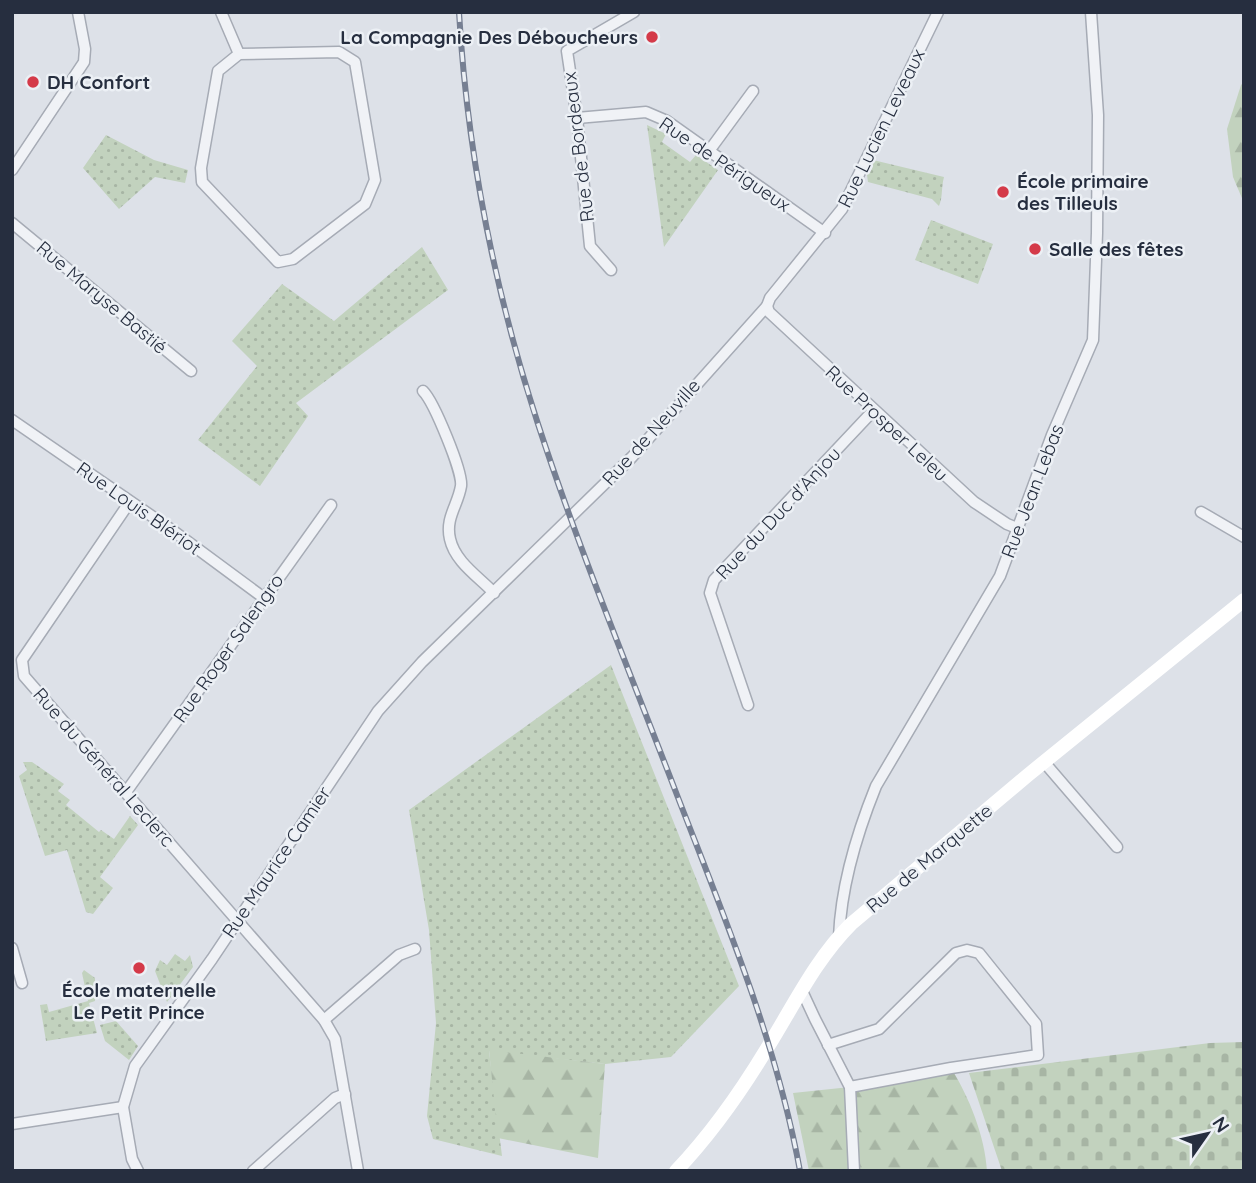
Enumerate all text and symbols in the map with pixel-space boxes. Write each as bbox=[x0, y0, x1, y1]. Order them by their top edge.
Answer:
place label: La Compagnie Des Déboucheurs bbox=[340, 25, 638, 49]
marker: La Compagnie Des Déboucheurs bbox=[644, 29, 660, 45]
street label: Rue Lucien Leveaux bbox=[832, 45, 930, 211]
place label: DH Confort bbox=[47, 70, 150, 94]
street label: Rue de Bordeaux bbox=[557, 71, 599, 223]
marker: DH Confort bbox=[25, 74, 41, 90]
street label: Rue de Périgueux bbox=[655, 111, 795, 217]
place label: École primaire des Tilleuls bbox=[1017, 169, 1149, 215]
marker: École primaire des Tilleuls bbox=[995, 184, 1011, 200]
street label: Rue Maryse Bastié bbox=[32, 235, 172, 359]
place label: Salle des fêtes bbox=[1049, 237, 1183, 261]
marker: Salle des fêtes bbox=[1027, 241, 1043, 257]
street label: Rue Prosper Leleu bbox=[821, 360, 953, 486]
street label: Rue de Neuville bbox=[597, 374, 705, 490]
street label: Rue Jean Lebas bbox=[995, 421, 1069, 561]
street label: Rue du Duc d'Anjou bbox=[710, 442, 846, 584]
street label: Rue Louis Blériot bbox=[72, 456, 206, 560]
street label: Rue Roger Salengro bbox=[168, 569, 288, 727]
street label: Rue du Général Leclerc bbox=[28, 682, 180, 852]
street label: Rue Maurice Camier bbox=[216, 781, 336, 942]
street label: Rue de Marquette bbox=[861, 798, 997, 918]
marker: École maternelle Le Petit Prince bbox=[131, 960, 147, 976]
place label: École maternelle Le Petit Prince bbox=[62, 978, 216, 1024]
north arrow bbox=[1172, 1099, 1242, 1169]
text: N bbox=[1207, 1112, 1235, 1137]

